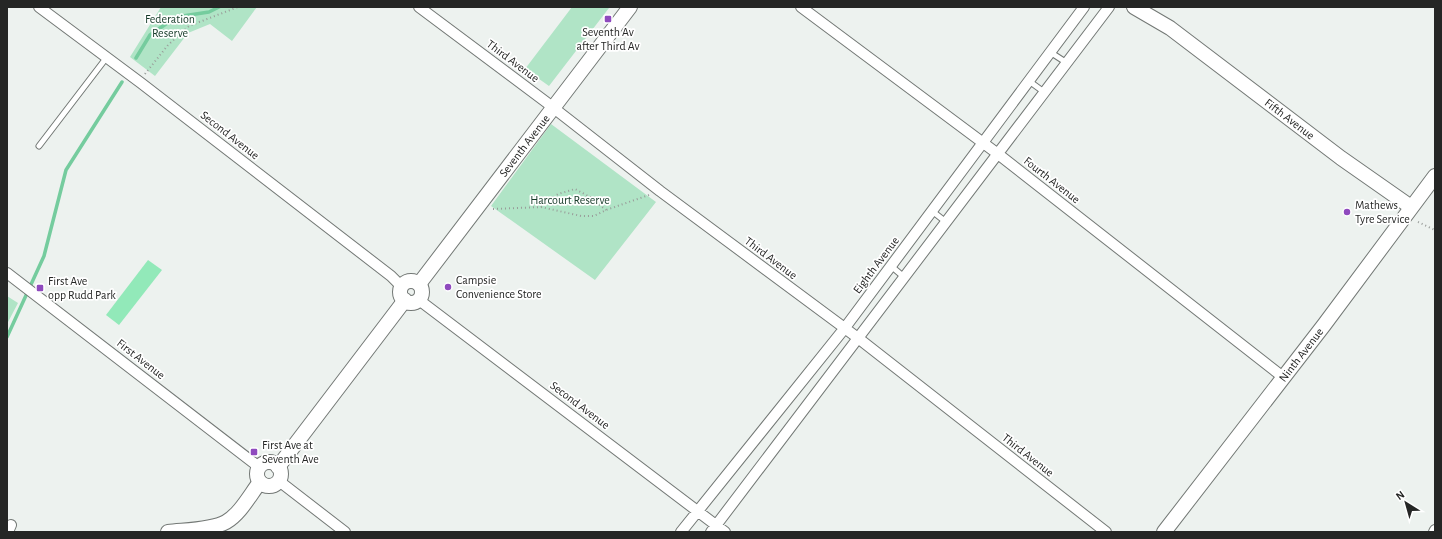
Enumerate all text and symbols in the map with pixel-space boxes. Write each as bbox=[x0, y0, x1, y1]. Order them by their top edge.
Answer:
park label: Federation Reserve bbox=[145, 13, 195, 39]
marker: Seventh Av after Third Av bbox=[603, 14, 613, 24]
place label: Seventh Av after Third Av bbox=[577, 26, 639, 52]
street label: Third Avenue bbox=[485, 38, 541, 84]
street label: Fifth Avenue bbox=[1263, 96, 1317, 142]
street label: Second Avenue bbox=[198, 109, 262, 161]
street label: Seventh Avenue bbox=[497, 112, 552, 179]
street label: Fourth Avenue bbox=[1022, 154, 1082, 206]
park label: Harcourt Reserve bbox=[530, 194, 610, 206]
place label: Mathews Tyre Service bbox=[1355, 199, 1410, 226]
marker: Mathews Tyre Service bbox=[1342, 207, 1352, 217]
street label: Eighth Avenue bbox=[851, 234, 901, 296]
street label: Third Avenue bbox=[743, 235, 799, 281]
place label: Campsie Convenience Store bbox=[456, 274, 542, 300]
place label: First Ave opp Rudd Park bbox=[48, 275, 116, 301]
marker: Campsie Convenience Store bbox=[443, 282, 453, 292]
marker: First Ave opp Rudd Park bbox=[35, 283, 45, 293]
street label: Ninth Avenue bbox=[1277, 326, 1325, 384]
street label: First Avenue bbox=[115, 337, 167, 381]
street label: Second Avenue bbox=[548, 379, 612, 431]
street label: Third Avenue bbox=[1000, 431, 1056, 479]
place label: First Ave at Seventh Ave bbox=[262, 439, 319, 465]
marker: First Ave at Seventh Ave bbox=[249, 447, 259, 457]
north arrow bbox=[1386, 483, 1426, 523]
text: N bbox=[1394, 489, 1407, 502]

